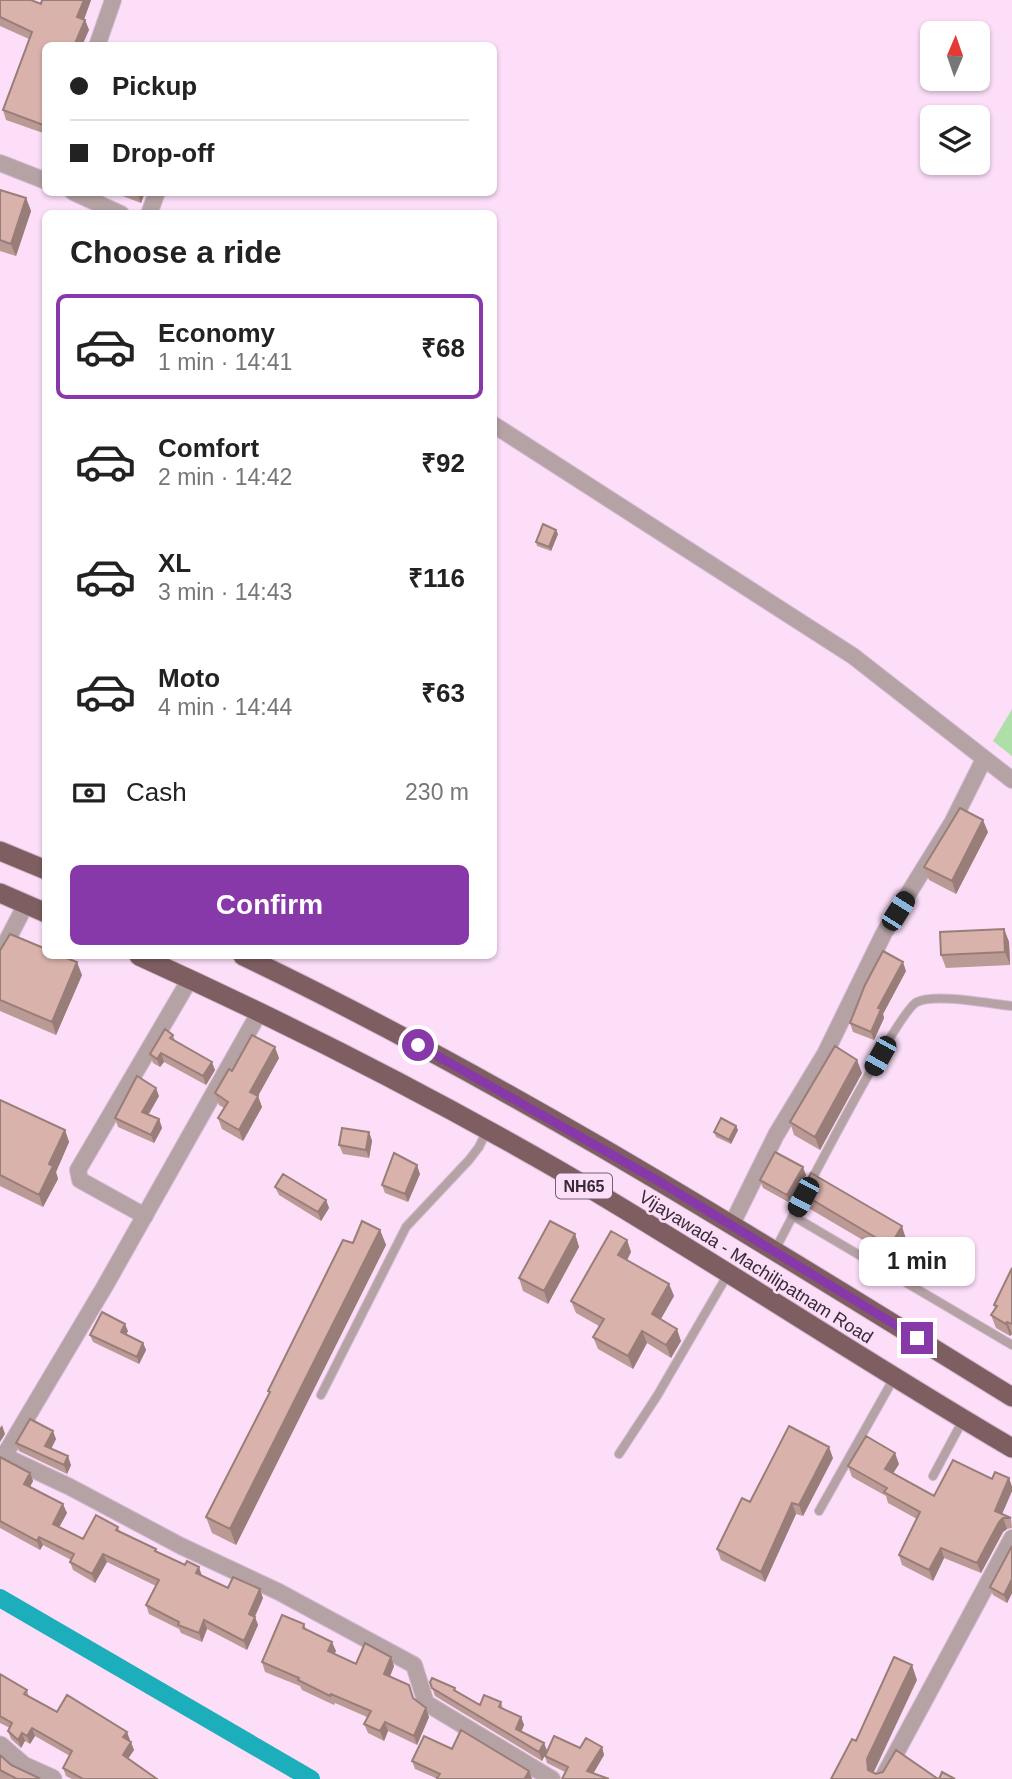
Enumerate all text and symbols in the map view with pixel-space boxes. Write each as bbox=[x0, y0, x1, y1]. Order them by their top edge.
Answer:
north arrow bbox=[920, 21, 990, 91]
map controls bbox=[920, 21, 990, 175]
text: Pickup bbox=[112, 71, 197, 101]
button: layers bbox=[920, 105, 990, 175]
text: Drop-off bbox=[112, 138, 215, 168]
text: Choose a ride bbox=[70, 234, 282, 270]
icon: car bbox=[74, 315, 137, 378]
text: Economy bbox=[158, 318, 275, 348]
text: ₹68 bbox=[421, 333, 465, 363]
text: 1 min · 14:41 bbox=[158, 349, 292, 375]
icon: car bbox=[74, 430, 137, 493]
text: Comfort bbox=[158, 433, 259, 463]
text: ₹92 bbox=[421, 448, 465, 478]
text: 2 min · 14:42 bbox=[158, 464, 292, 490]
icon: car bbox=[74, 545, 137, 608]
text: XL bbox=[158, 548, 191, 578]
text: ₹116 bbox=[408, 563, 465, 593]
text: 3 min · 14:43 bbox=[158, 579, 292, 605]
icon: car bbox=[74, 660, 137, 723]
text: Moto bbox=[158, 663, 220, 693]
text: ₹63 bbox=[421, 678, 465, 708]
text: 4 min · 14:44 bbox=[158, 694, 292, 720]
icon: cash bbox=[70, 774, 108, 812]
text: Cash bbox=[126, 777, 187, 807]
text: 230 m bbox=[405, 779, 469, 805]
button: Confirm bbox=[70, 865, 469, 945]
car bbox=[878, 888, 919, 934]
route start bbox=[402, 1029, 434, 1061]
car bbox=[861, 1033, 900, 1079]
road number: NH65 bbox=[556, 1174, 612, 1198]
car bbox=[784, 1174, 823, 1220]
street label: Vijayawada - Machilipatnam Road bbox=[635, 1187, 877, 1347]
callout: 1 min bbox=[859, 1236, 975, 1286]
text: 1 min bbox=[887, 1248, 947, 1274]
route end bbox=[901, 1322, 933, 1354]

